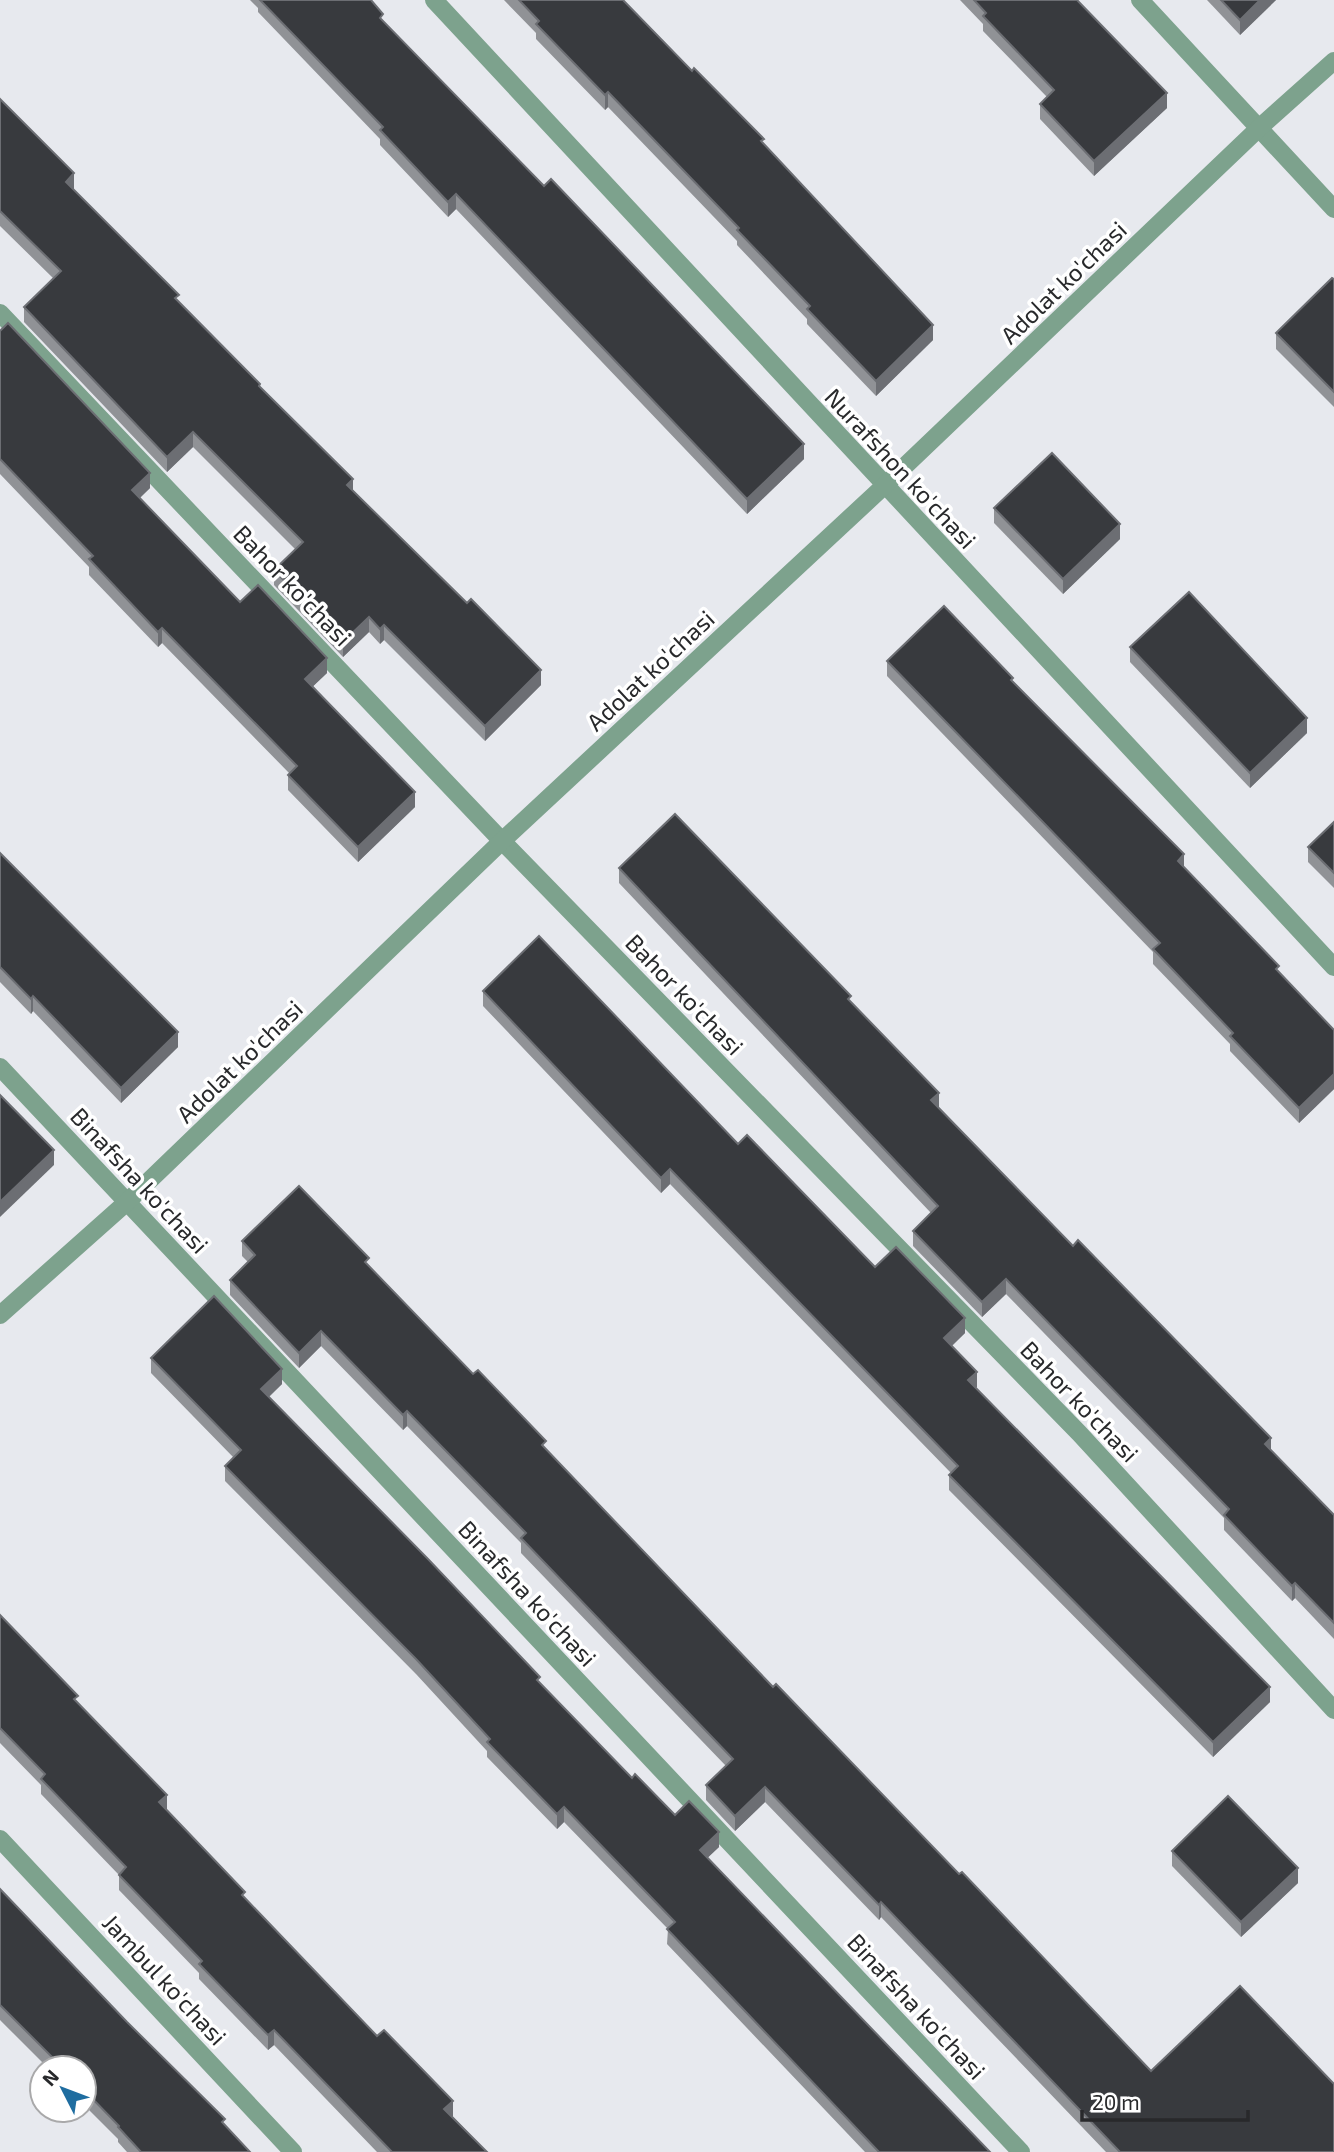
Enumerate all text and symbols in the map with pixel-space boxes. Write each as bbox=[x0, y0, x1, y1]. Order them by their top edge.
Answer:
street label: Adolat ko'chasi bbox=[994, 215, 1132, 349]
street label: Nurafshon ko'chasi bbox=[819, 382, 983, 554]
street label: Bahor ko'chasi bbox=[228, 519, 358, 651]
street label: Adolat ko'chasi bbox=[580, 604, 720, 736]
street label: Bahor ko'chasi bbox=[620, 928, 750, 1060]
street label: Adolat ko'chasi bbox=[170, 994, 308, 1128]
street label: Binafsha ko'chasi bbox=[65, 1101, 215, 1259]
street label: Bahor ko'chasi bbox=[1015, 1335, 1145, 1467]
street label: Binafsha ko'chasi bbox=[453, 1514, 603, 1672]
street label: Jambul ko'chasi bbox=[97, 1908, 233, 2050]
street label: Binafsha ko'chasi bbox=[842, 1927, 992, 2085]
north arrow bbox=[28, 2054, 98, 2124]
text: N bbox=[37, 2064, 63, 2090]
scale bar bbox=[1082, 2078, 1248, 2122]
text: 20 m bbox=[1092, 2089, 1140, 2114]

